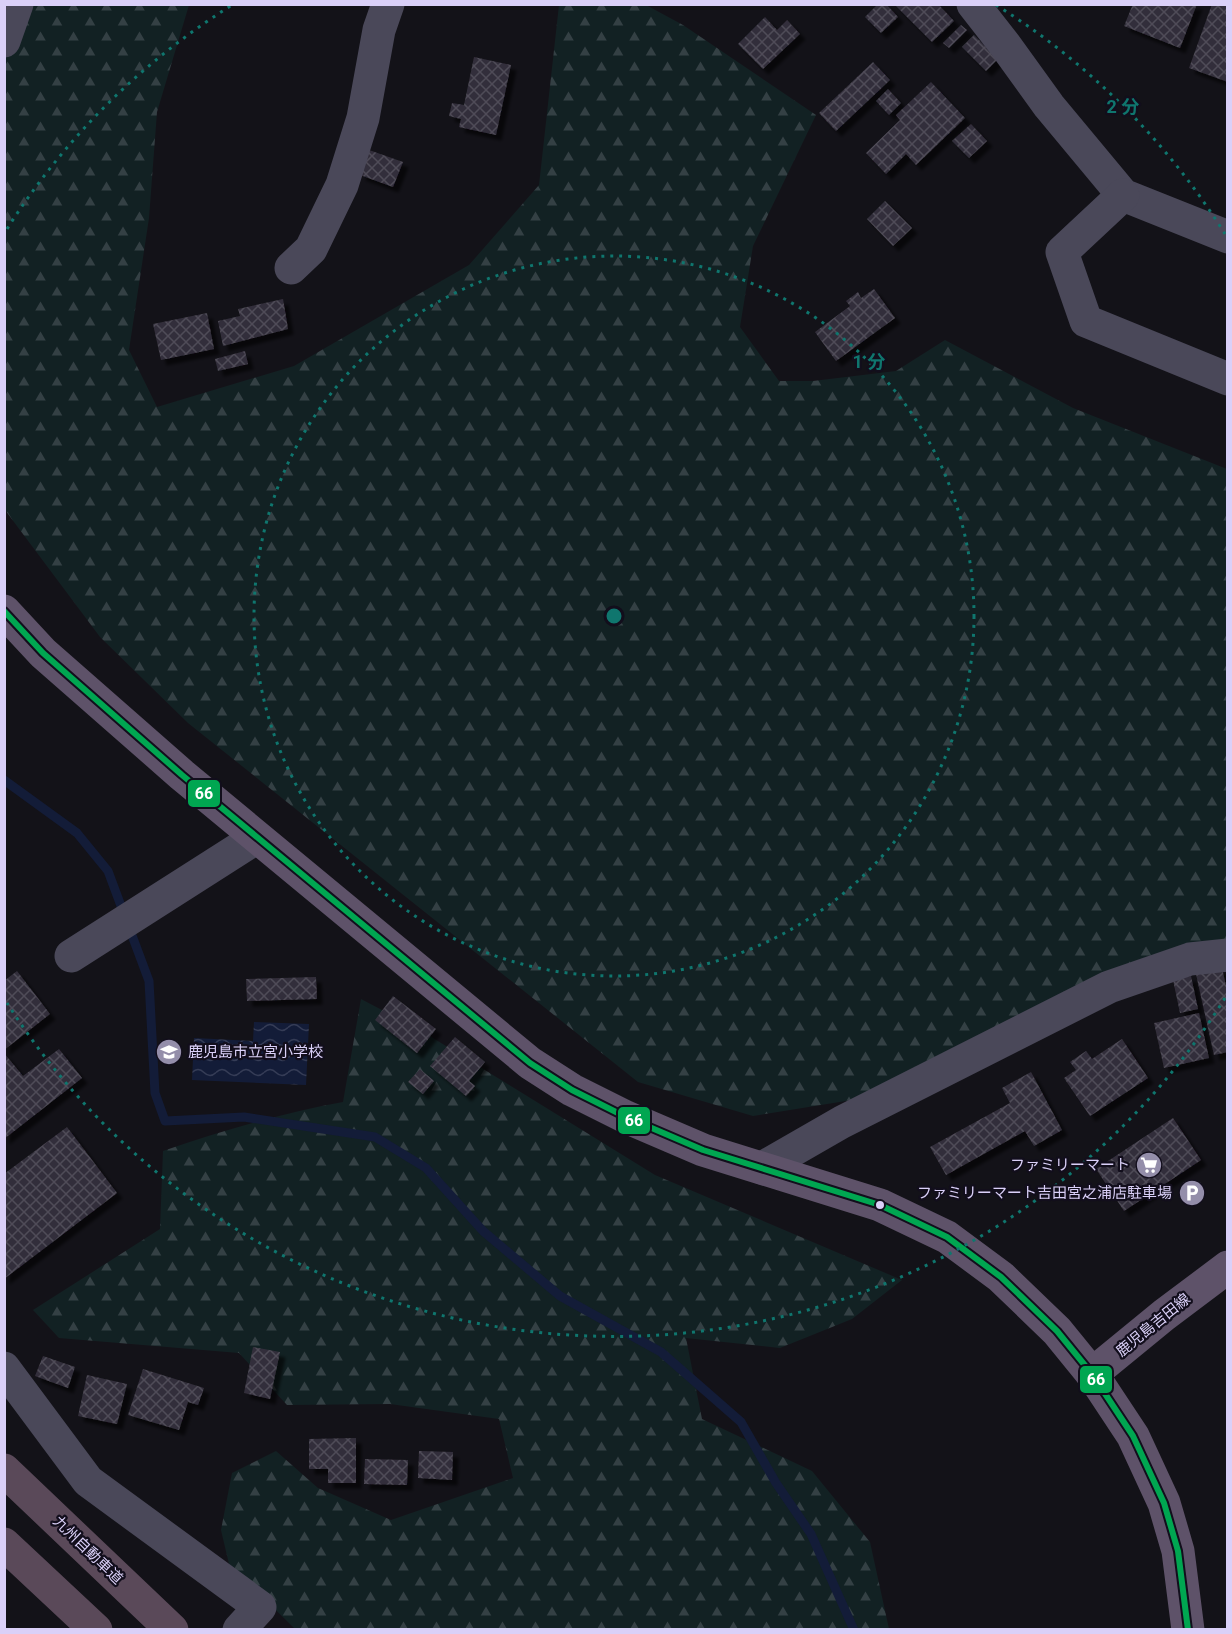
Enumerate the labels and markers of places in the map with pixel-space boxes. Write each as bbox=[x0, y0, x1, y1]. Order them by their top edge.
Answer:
centre of rings bbox=[604, 606, 624, 626]
school or university icon: 鹿児島市立宮小学校 bbox=[154, 1037, 184, 1067]
place label: 鹿児島市立宮小学校 bbox=[188, 1043, 323, 1061]
supermarket icon: ファミリーマート bbox=[1134, 1150, 1164, 1180]
place label: ファミリーマート bbox=[1010, 1156, 1130, 1174]
parking icon: ファミリーマート吉田宮之浦店駐車場 bbox=[1177, 1178, 1207, 1208]
place label: ファミリーマート吉田宮之浦店駐車場 bbox=[917, 1184, 1172, 1202]
unlabelled marker bbox=[874, 1199, 886, 1211]

